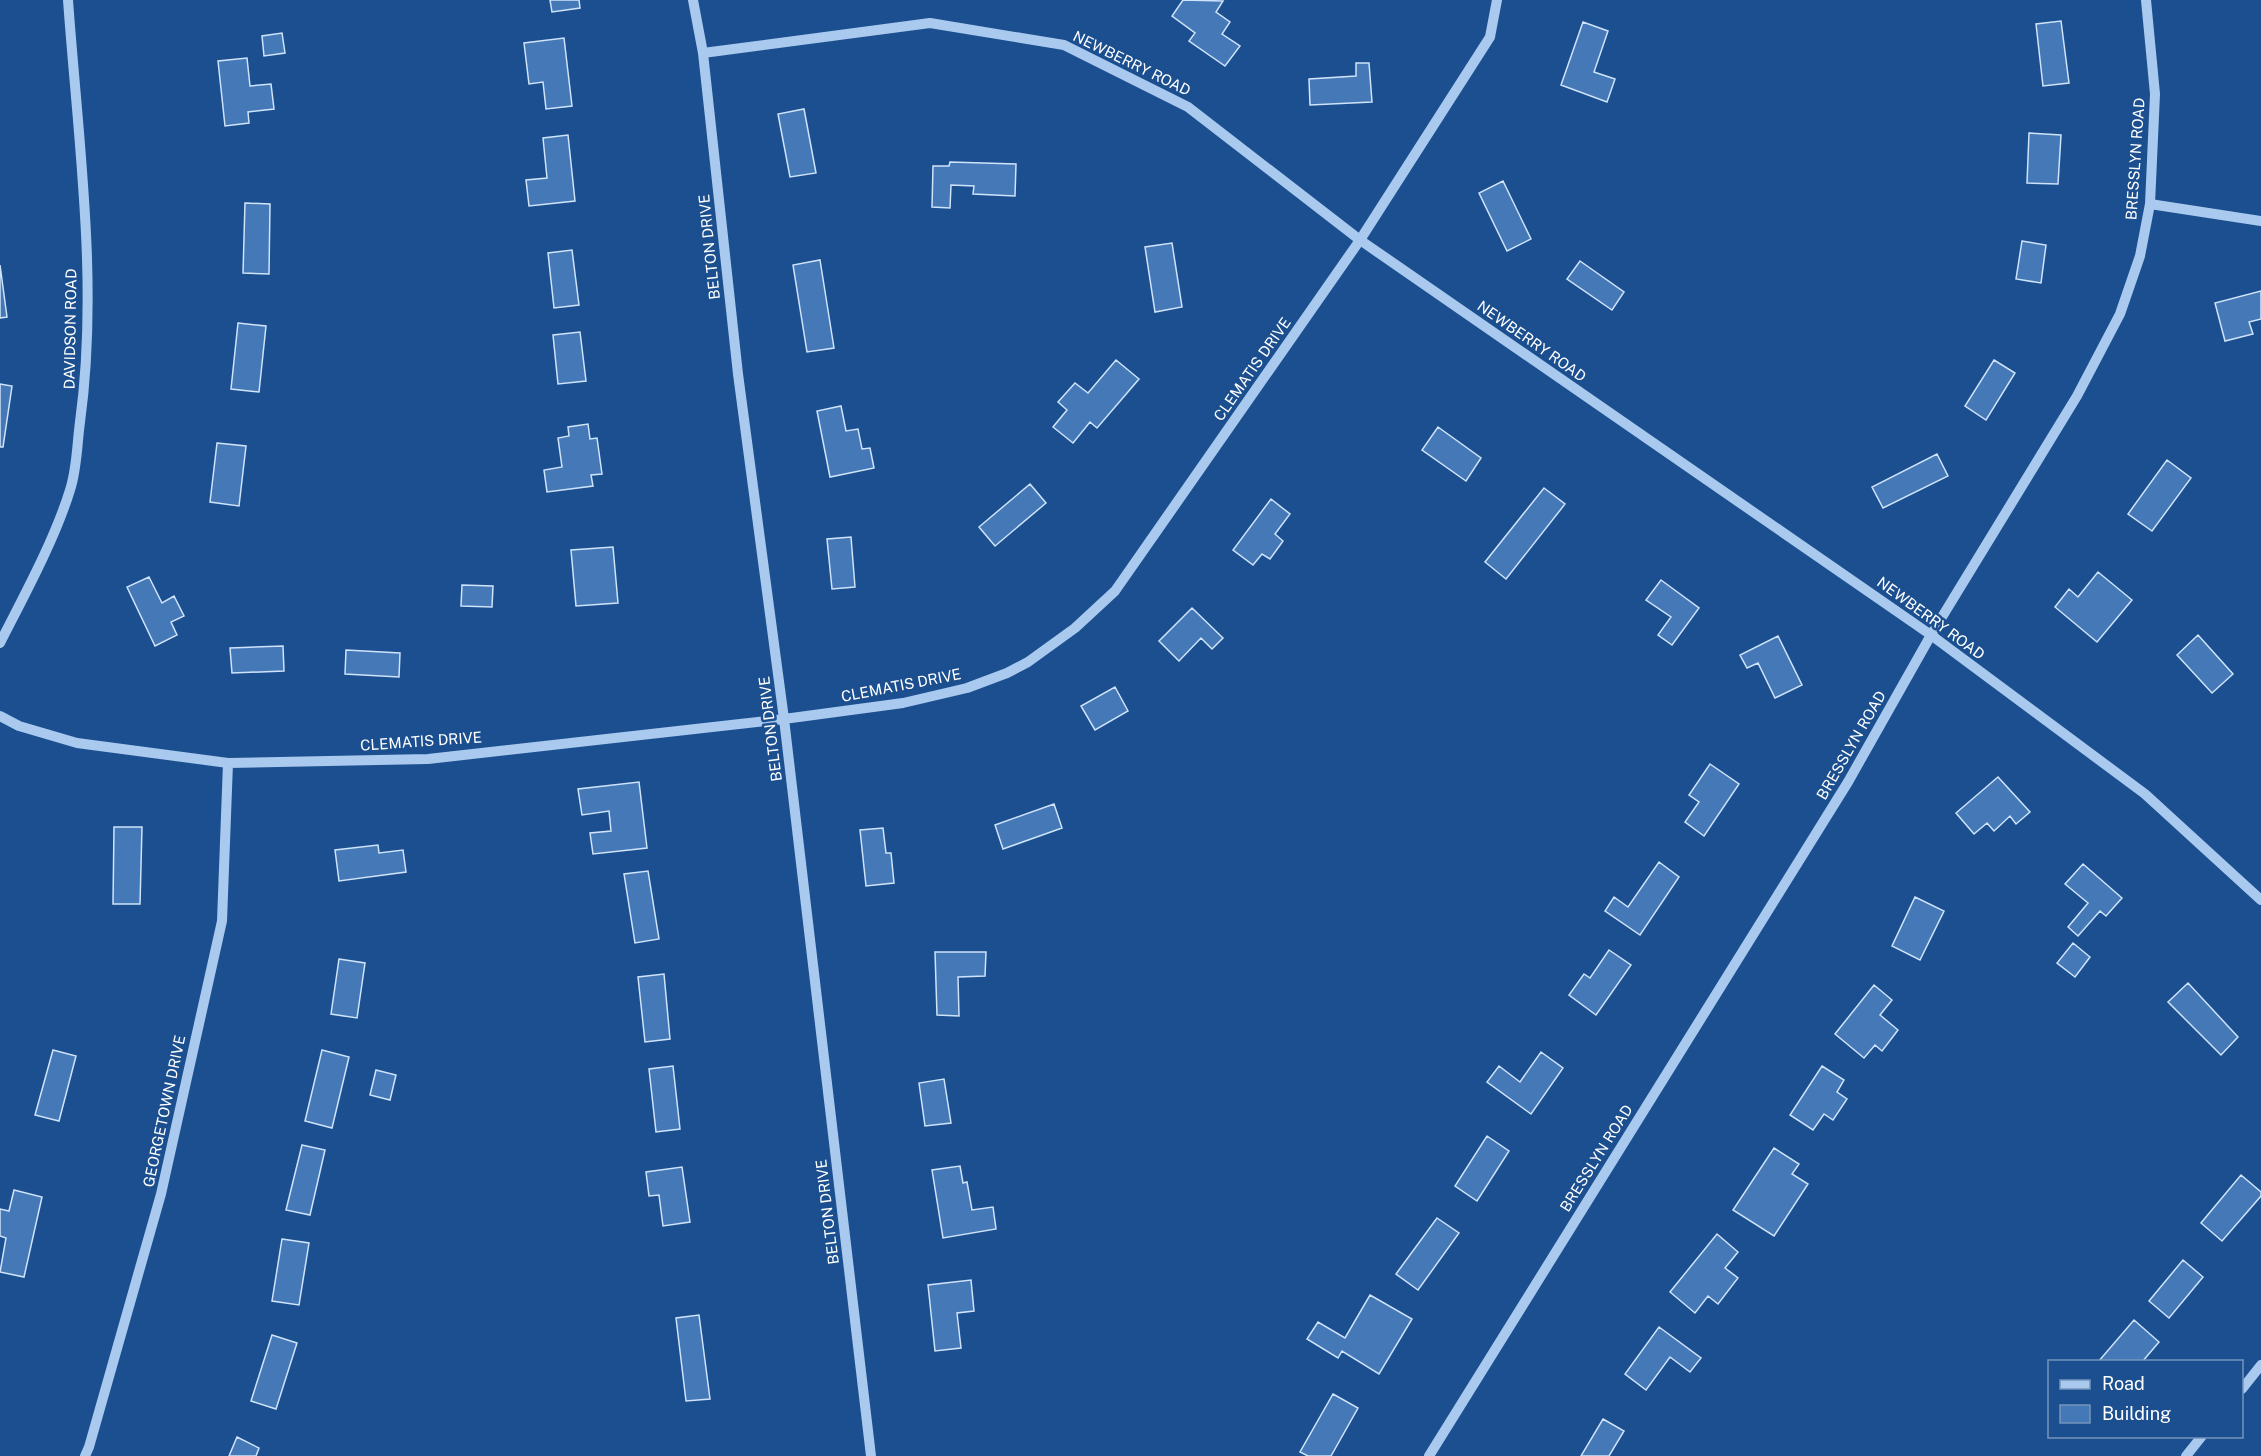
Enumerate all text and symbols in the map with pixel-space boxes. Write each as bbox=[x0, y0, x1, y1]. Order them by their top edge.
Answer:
street label: NEWBERRY ROAD bbox=[1070, 27, 1194, 99]
street label: BRESSLYN ROAD bbox=[2122, 97, 2148, 221]
street label: BELTON DRIVE bbox=[695, 194, 723, 300]
street label: DAVIDSON ROAD bbox=[60, 268, 80, 390]
street label: NEWBERRY ROAD bbox=[1474, 297, 1590, 385]
street label: CLEMATIS DRIVE bbox=[1210, 314, 1294, 424]
street label: NEWBERRY ROAD bbox=[1874, 573, 1988, 663]
street label: CLEMATIS DRIVE bbox=[839, 665, 963, 705]
street label: BELTON DRIVE bbox=[755, 675, 785, 783]
street label: BRESSLYN ROAD bbox=[1813, 688, 1889, 802]
street label: CLEMATIS DRIVE bbox=[360, 728, 482, 754]
street label: GEORGETOWN DRIVE bbox=[140, 1033, 188, 1189]
street label: BRESSLYN ROAD bbox=[1556, 1101, 1636, 1215]
street label: BELTON DRIVE bbox=[812, 1158, 842, 1266]
legend bbox=[2048, 1360, 2243, 1438]
text: Road bbox=[2102, 1373, 2145, 1394]
text: Building bbox=[2102, 1403, 2171, 1424]

